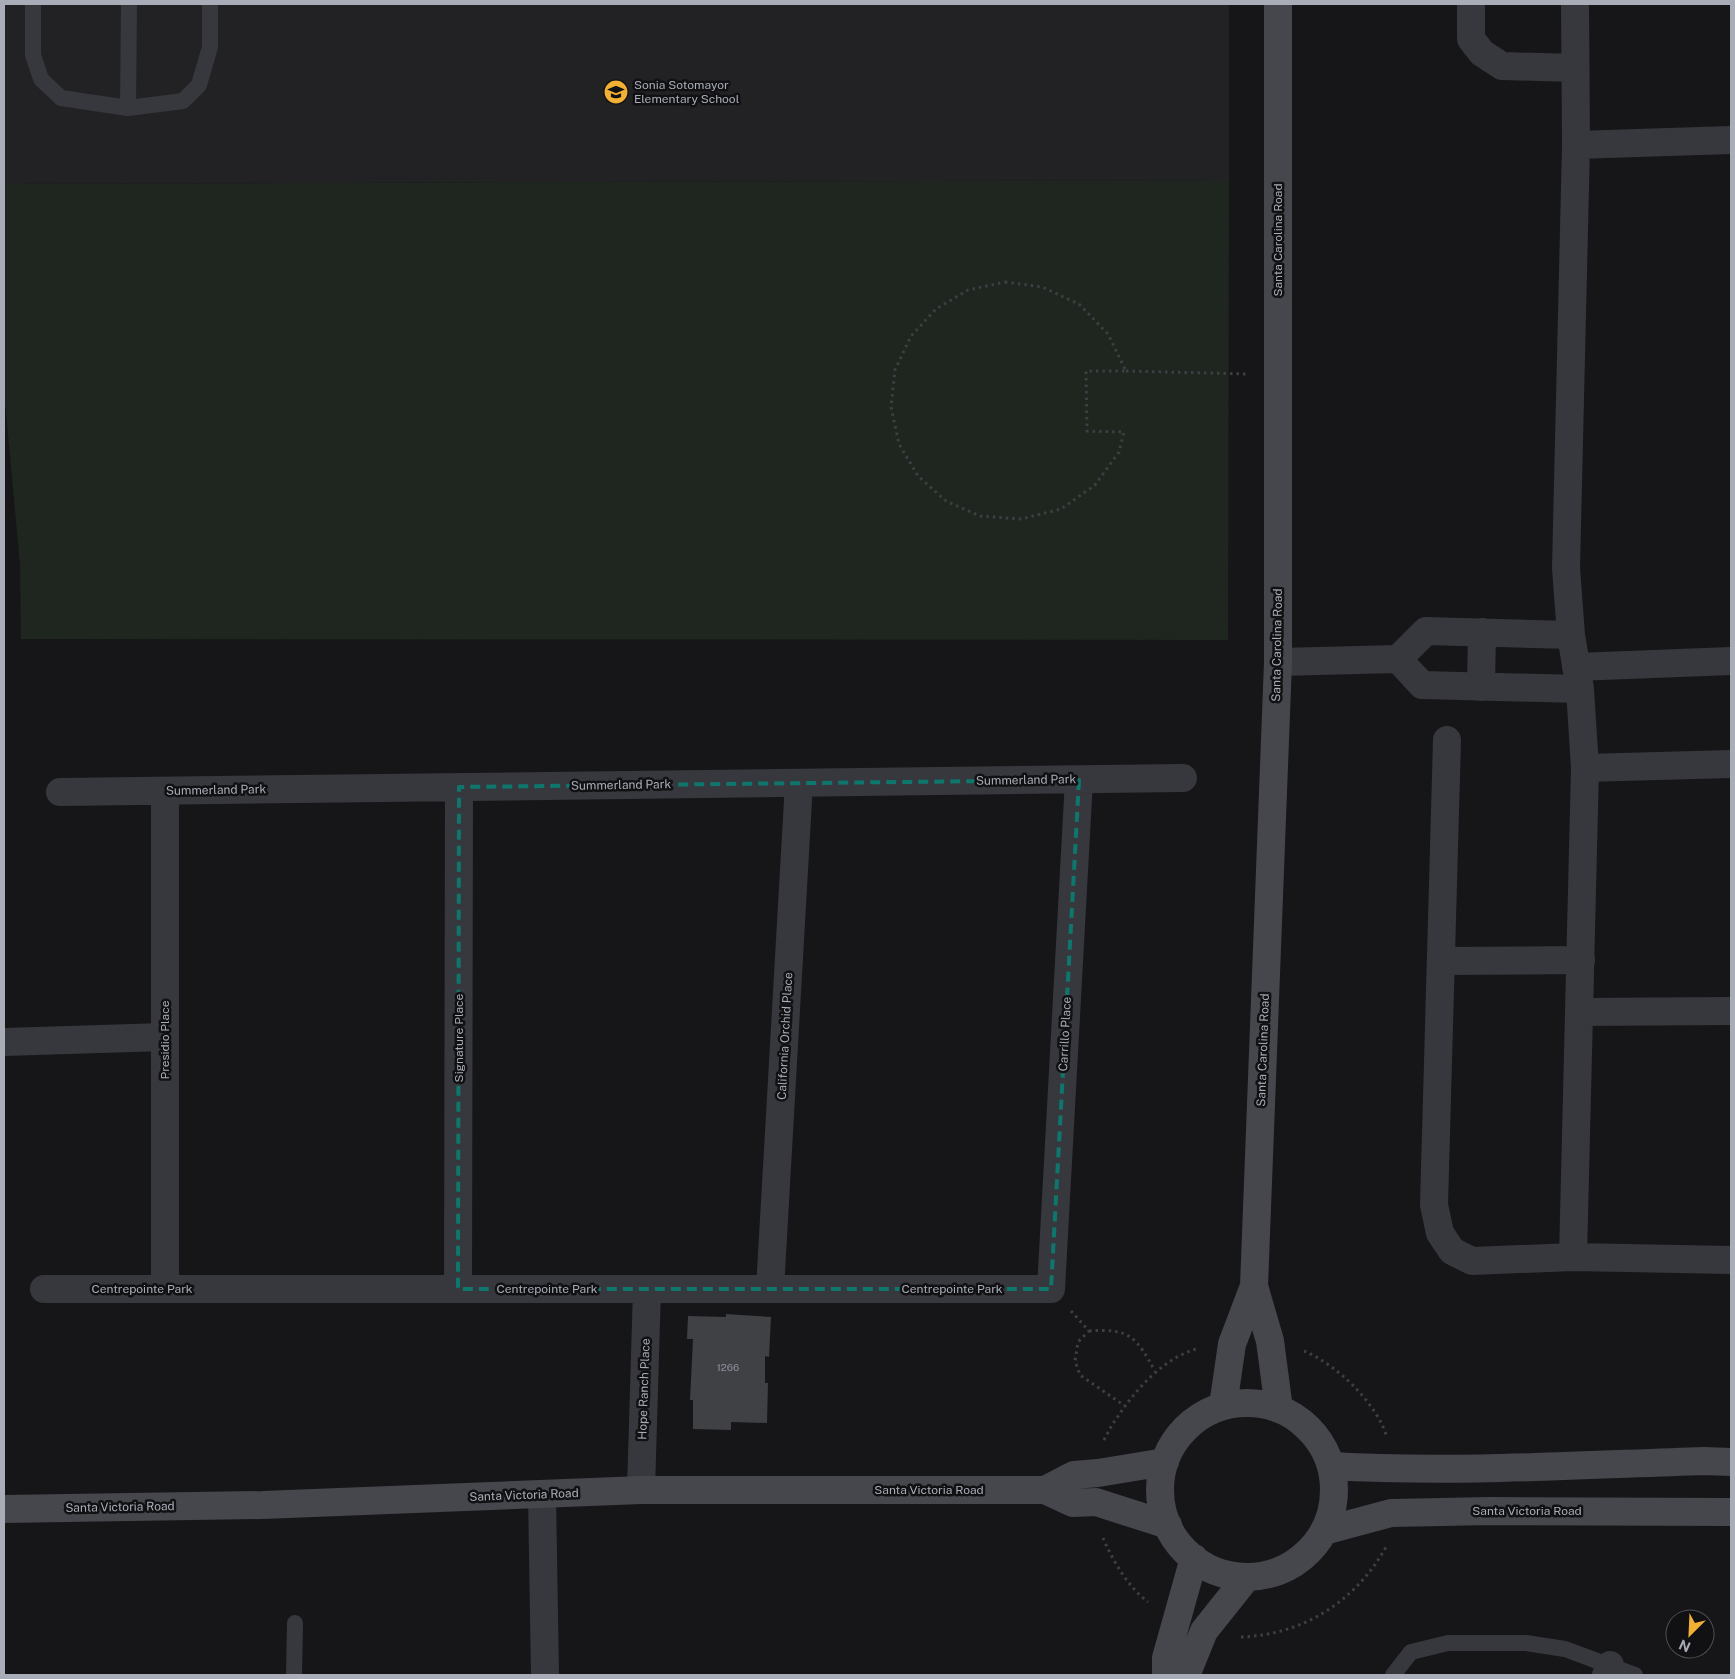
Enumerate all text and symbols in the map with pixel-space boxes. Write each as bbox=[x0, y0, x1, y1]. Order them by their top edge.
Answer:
place label: Sonia Sotomayor Elementary School bbox=[634, 78, 740, 106]
school or university icon: Sonia Sotomayor Elementary School bbox=[603, 79, 629, 105]
street label: Santa Carolina Road bbox=[1271, 183, 1285, 297]
street label: Santa Carolina Road bbox=[1269, 588, 1285, 702]
street label: Summerland Park bbox=[976, 772, 1076, 788]
street label: Summerland Park bbox=[571, 777, 671, 793]
street label: Summerland Park bbox=[166, 782, 266, 798]
street label: California Orchid Place bbox=[775, 972, 795, 1100]
street label: Signature Place bbox=[452, 993, 466, 1082]
street label: Santa Carolina Road bbox=[1254, 993, 1272, 1107]
street label: Carrillo Place bbox=[1056, 996, 1074, 1072]
street label: Presidio Place bbox=[158, 1000, 172, 1080]
street label: Centrepointe Park bbox=[91, 1282, 193, 1296]
street label: Centrepointe Park bbox=[496, 1282, 598, 1296]
street label: Centrepointe Park bbox=[901, 1282, 1003, 1296]
street label: Hope Ranch Place bbox=[635, 1338, 653, 1440]
house number: 1266 bbox=[717, 1361, 739, 1373]
street label: Santa Victoria Road bbox=[874, 1483, 984, 1497]
street label: Santa Victoria Road bbox=[469, 1486, 579, 1504]
street label: Santa Victoria Road bbox=[65, 1499, 175, 1515]
street label: Santa Victoria Road bbox=[1472, 1504, 1582, 1518]
north arrow bbox=[1665, 1609, 1715, 1659]
text: N bbox=[1676, 1636, 1693, 1655]

